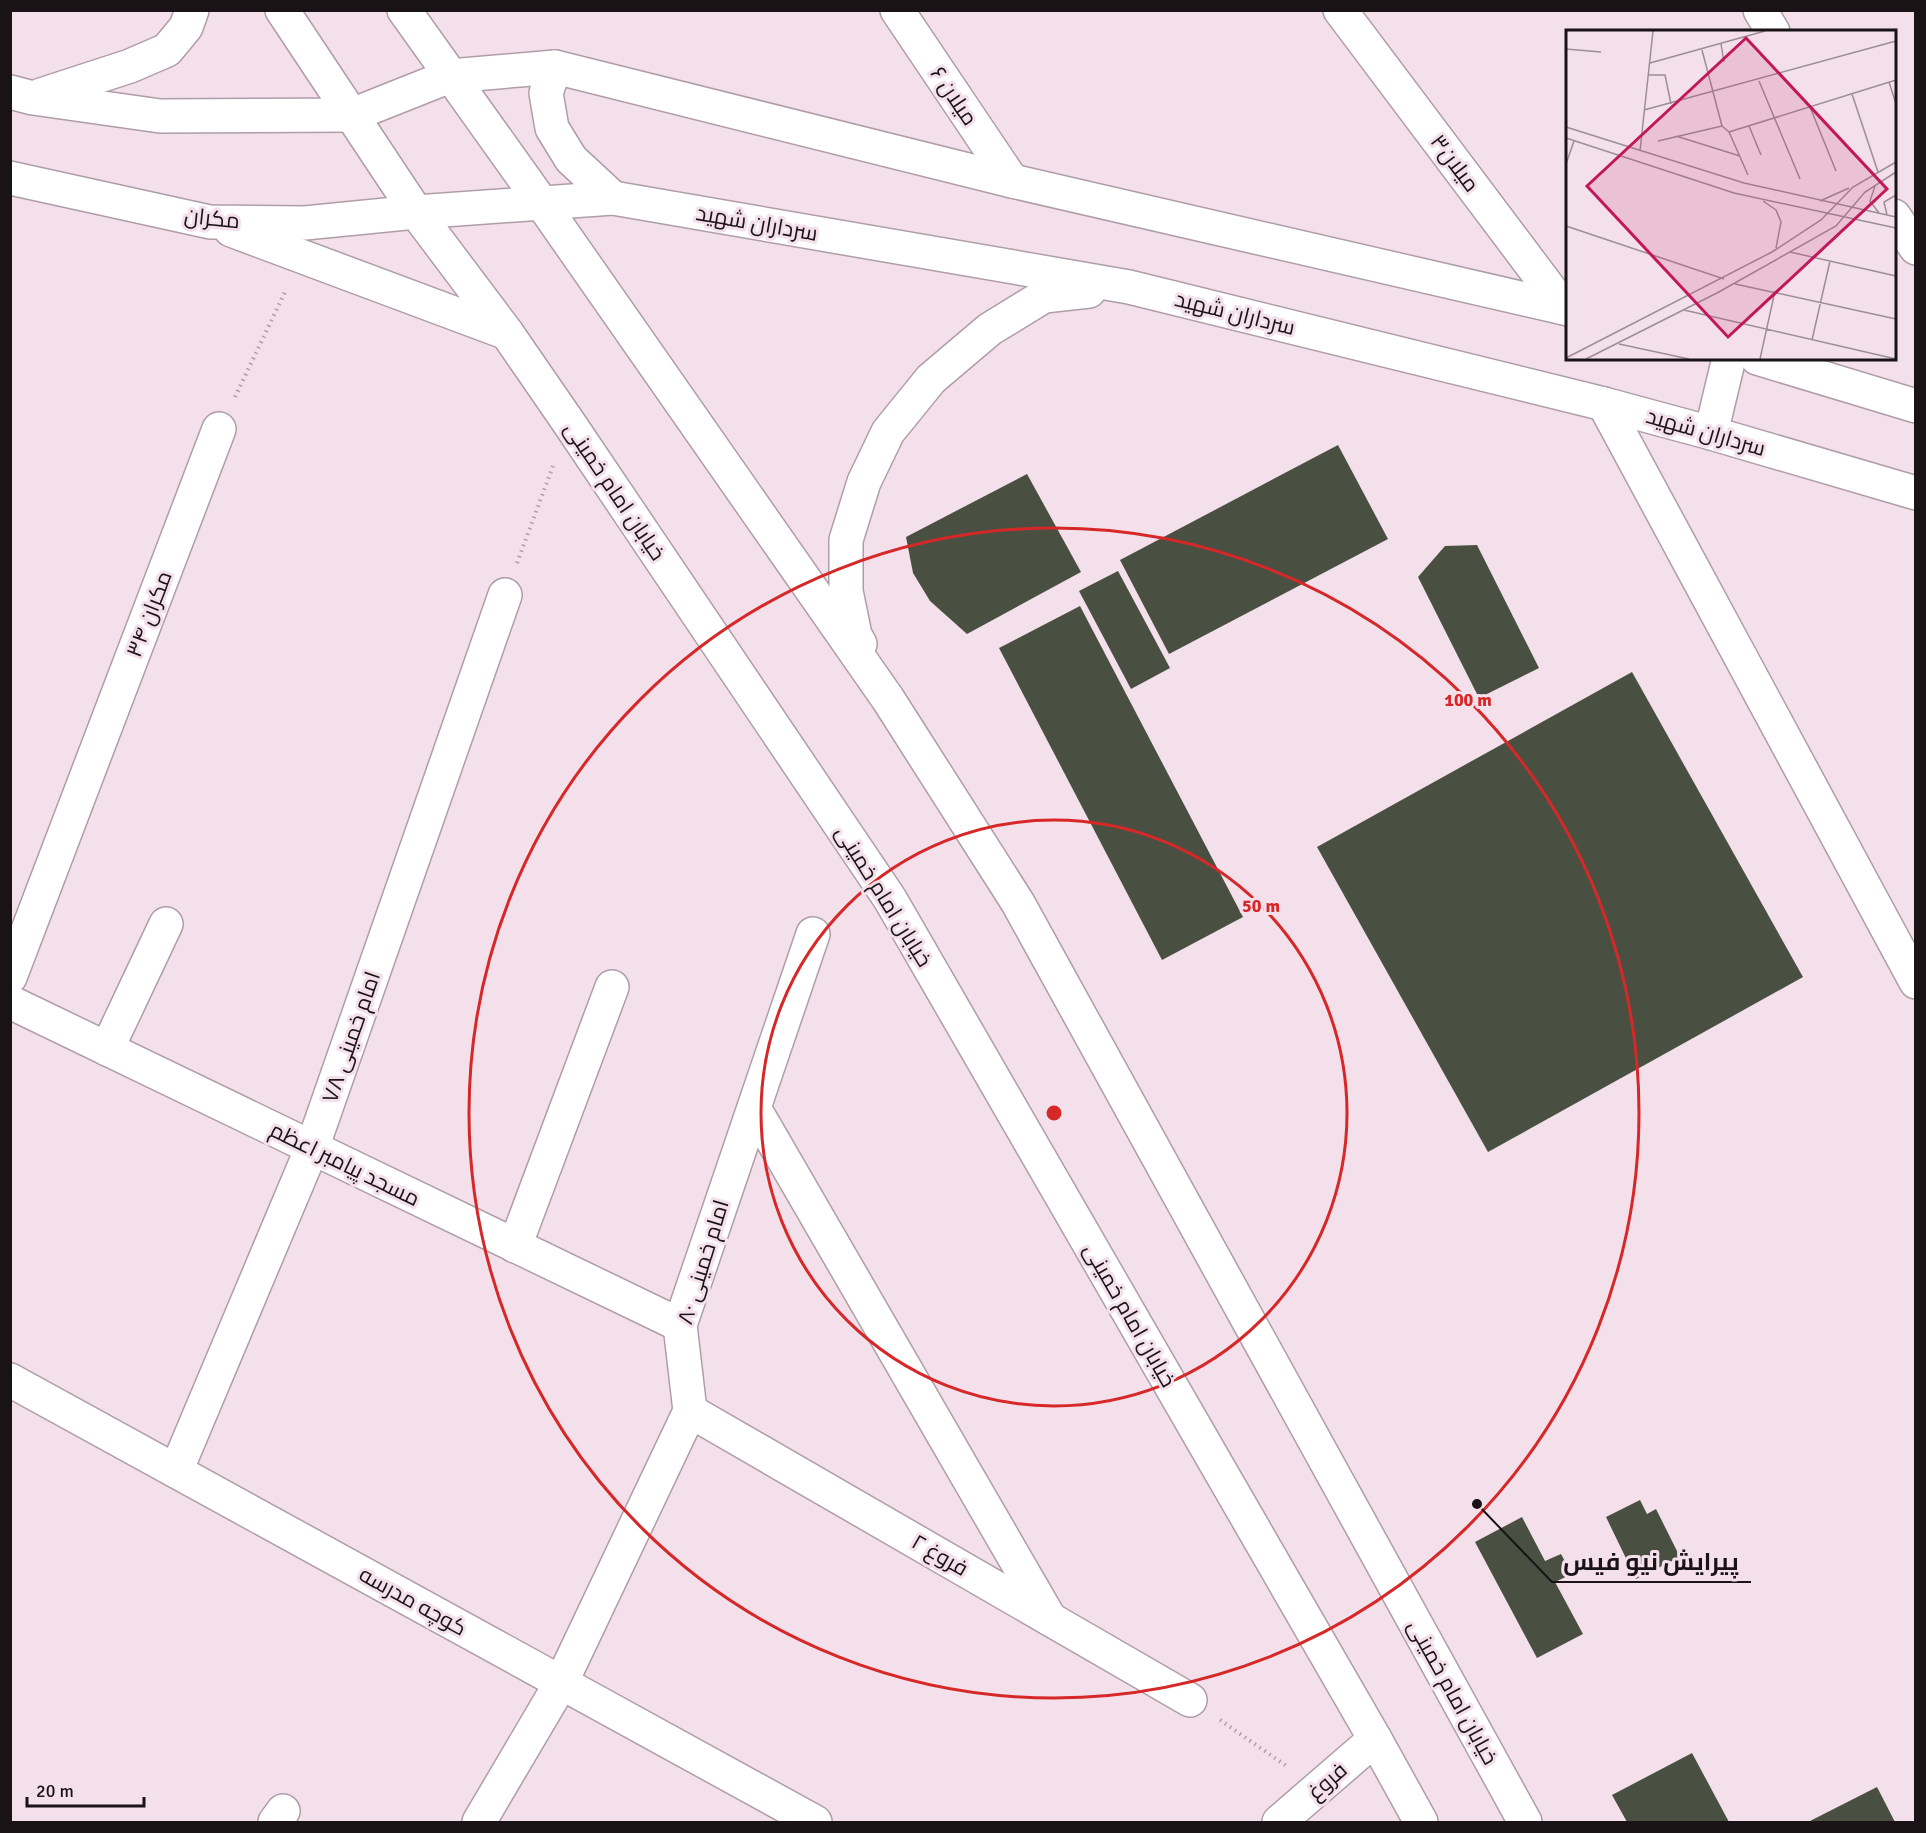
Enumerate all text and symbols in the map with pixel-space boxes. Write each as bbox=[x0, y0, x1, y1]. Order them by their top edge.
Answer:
inset map bbox=[1566, 30, 1896, 360]
street label: میلان ۶ bbox=[925, 61, 983, 131]
street label: میلان۳ bbox=[1425, 129, 1485, 197]
street label: سرداران شهید bbox=[694, 199, 820, 247]
street label: مکران bbox=[183, 202, 241, 234]
street label: سرداران شهید bbox=[1172, 285, 1298, 341]
street label: سرداران شهید bbox=[1643, 402, 1769, 462]
street label: خیابان امام خمینی bbox=[557, 416, 671, 567]
street label: مکران ۳۴ bbox=[120, 567, 178, 661]
text: 100 m bbox=[1444, 689, 1492, 711]
street label: خیابان امام خمینی bbox=[828, 820, 938, 973]
text: 50 m bbox=[1242, 895, 1280, 917]
street label: امام خمینی ۷۸ bbox=[316, 968, 388, 1107]
centre of rings bbox=[1044, 1103, 1064, 1123]
street label: مسجد پیامبر اعظم bbox=[265, 1116, 424, 1214]
street label: امام خمینی ۸۰ bbox=[671, 1197, 737, 1328]
street label: خیابان امام خمینی bbox=[1076, 1238, 1182, 1393]
street label: فروغ ۲ bbox=[907, 1528, 973, 1583]
callout: پیرایش نیو فیس bbox=[1552, 1540, 1751, 1582]
text: پیرایش نیو فیس bbox=[1563, 1547, 1739, 1579]
street label: کوچه مدرسه bbox=[354, 1560, 472, 1642]
street label: خیابان امام خمینی bbox=[1400, 1615, 1504, 1770]
street label: فروغ bbox=[1302, 1756, 1353, 1806]
scale bar bbox=[27, 1770, 144, 1808]
text: 20 m bbox=[36, 1780, 74, 1802]

